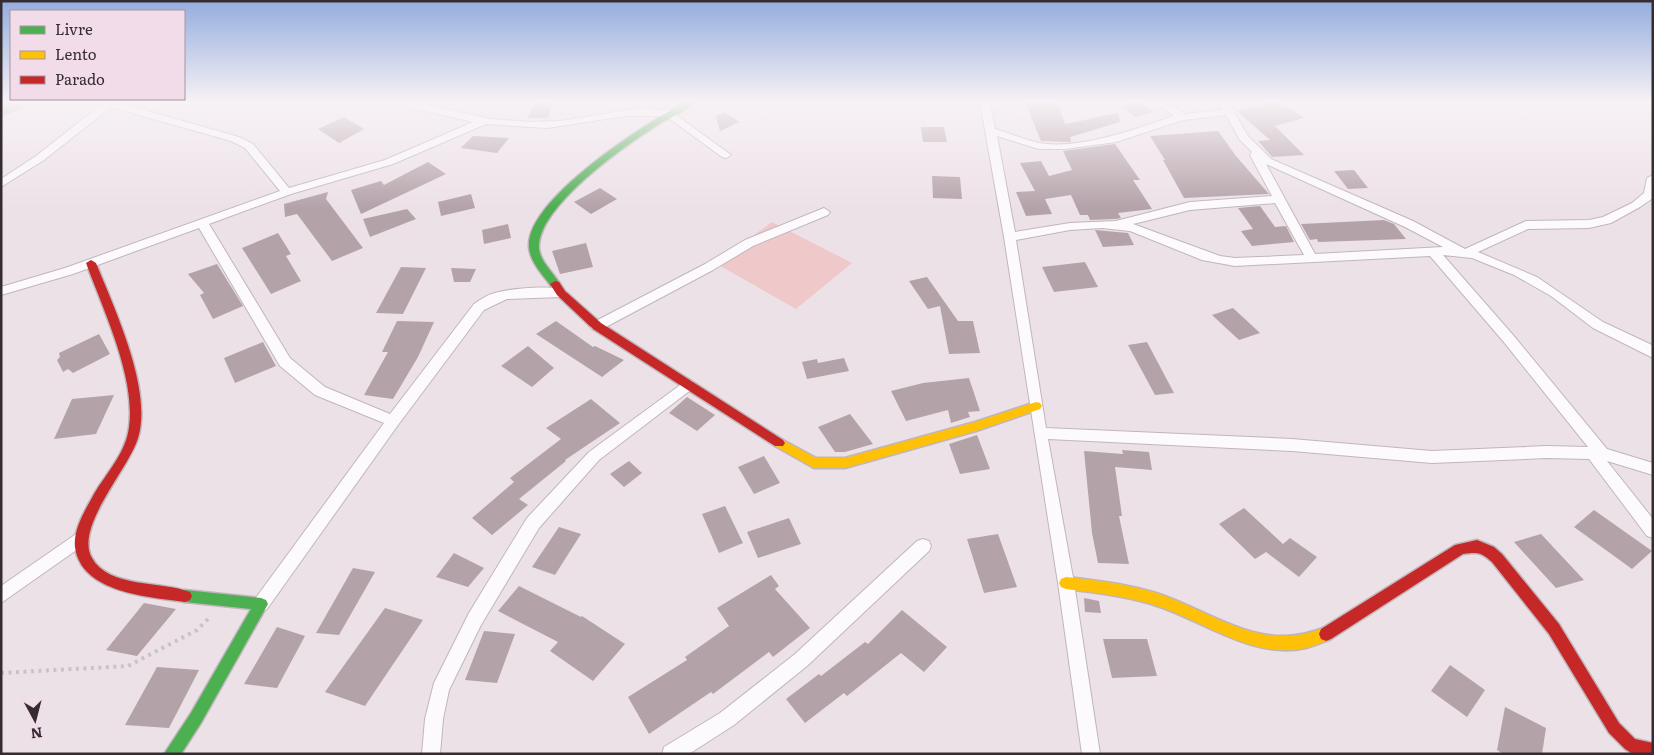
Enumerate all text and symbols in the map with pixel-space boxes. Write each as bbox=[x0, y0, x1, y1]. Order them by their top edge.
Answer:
legend bbox=[10, 10, 185, 100]
text: Livre bbox=[55, 17, 93, 40]
text: Lento bbox=[55, 42, 97, 65]
text: Parado bbox=[55, 67, 105, 90]
north arrow bbox=[10, 695, 60, 745]
text: N bbox=[29, 723, 44, 745]

